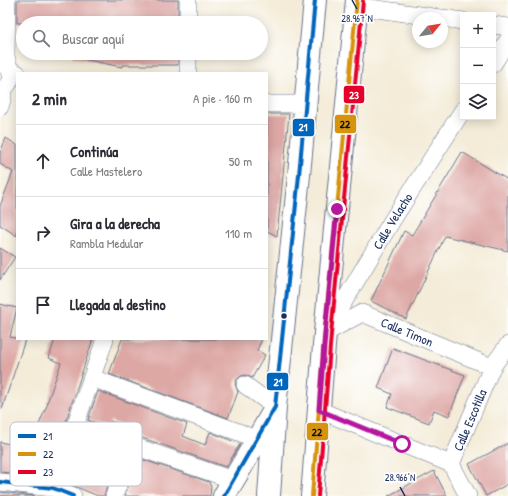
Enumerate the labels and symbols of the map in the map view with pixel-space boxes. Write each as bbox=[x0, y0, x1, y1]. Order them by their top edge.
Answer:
text: 28.967°N bbox=[341, 12, 373, 25]
north arrow bbox=[412, 12, 448, 48]
line badge: 23 bbox=[343, 85, 365, 104]
text: 23 bbox=[349, 88, 359, 102]
line badge: 22 bbox=[334, 114, 357, 134]
text: 22 bbox=[340, 117, 351, 131]
line badge: 21 bbox=[292, 118, 315, 137]
text: 21 bbox=[298, 120, 308, 134]
street label: Calle Velacho bbox=[368, 189, 416, 252]
route end bbox=[328, 200, 346, 218]
unlabelled marker bbox=[279, 311, 289, 321]
street label: Calle Timon bbox=[378, 313, 436, 351]
line badge: 21 bbox=[266, 372, 289, 391]
text: 21 bbox=[273, 375, 283, 389]
street label: Calle Escotilla bbox=[449, 386, 491, 454]
legend bbox=[10, 422, 142, 486]
line badge: 22 bbox=[306, 422, 329, 441]
text: 22 bbox=[312, 425, 323, 439]
text: 21 bbox=[43, 429, 52, 443]
route start bbox=[393, 435, 411, 453]
text: 22 bbox=[43, 447, 53, 461]
text: 23 bbox=[43, 465, 53, 479]
text: 28.966°N bbox=[385, 471, 415, 484]

